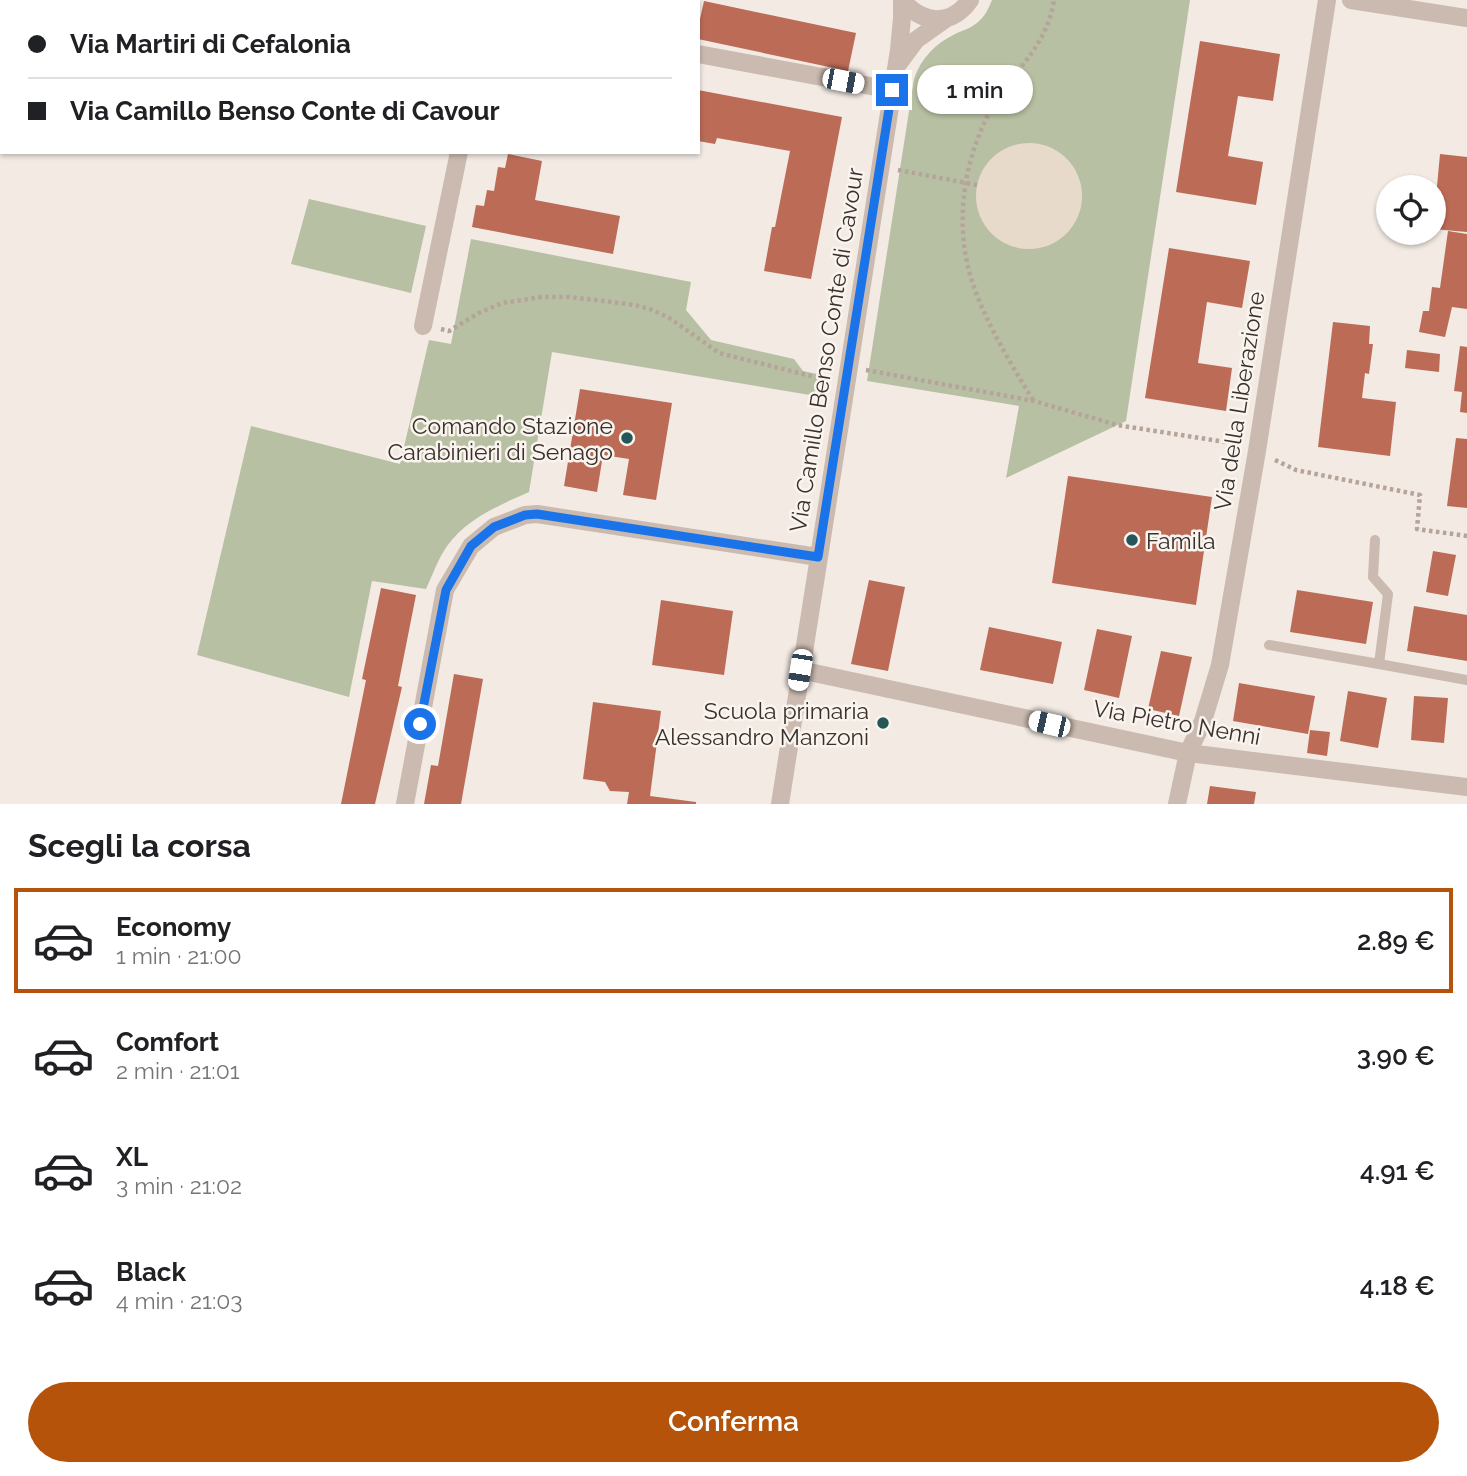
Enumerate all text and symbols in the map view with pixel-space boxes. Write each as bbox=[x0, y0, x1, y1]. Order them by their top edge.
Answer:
text: Via Martiri di Cefalonia bbox=[70, 29, 351, 59]
callout: 1 min bbox=[917, 66, 1032, 114]
car bbox=[821, 67, 866, 95]
route end bbox=[876, 74, 908, 106]
text: 1 min bbox=[946, 76, 1004, 103]
text: Via Camillo Benso Conte di Cavour bbox=[70, 96, 500, 126]
street label: Via Camillo Benso Conte di Cavour bbox=[784, 166, 868, 534]
map controls bbox=[1376, 175, 1446, 245]
button: locate bbox=[1376, 175, 1446, 245]
street label: Via della Liberazione bbox=[1208, 290, 1270, 512]
place label: Comando Stazione Carabinieri di Senago bbox=[388, 412, 613, 465]
marker: Comando Stazione Carabinieri di Senago bbox=[619, 430, 635, 446]
place label: Famila bbox=[1146, 527, 1216, 554]
marker: Famila bbox=[1124, 532, 1140, 548]
car bbox=[787, 648, 814, 692]
street label: Via Pietro Nenni bbox=[1091, 694, 1263, 750]
place label: Scuola primaria Alessandro Manzoni bbox=[655, 697, 869, 750]
route start bbox=[404, 708, 436, 740]
car bbox=[1027, 709, 1072, 739]
marker: Scuola primaria Alessandro Manzoni bbox=[875, 715, 891, 731]
text: Scegli la corsa bbox=[28, 827, 251, 864]
icon: car bbox=[32, 909, 95, 972]
text: Economy bbox=[116, 912, 231, 942]
text: 2.89 € bbox=[1357, 926, 1435, 956]
text: 1 min · 21:00 bbox=[116, 942, 242, 969]
icon: car bbox=[32, 1024, 95, 1087]
text: Comfort bbox=[116, 1027, 219, 1057]
text: 3.90 € bbox=[1357, 1041, 1435, 1071]
text: 2 min · 21:01 bbox=[116, 1057, 240, 1084]
icon: car bbox=[32, 1139, 95, 1202]
text: XL bbox=[116, 1142, 148, 1172]
text: 4.91 € bbox=[1360, 1156, 1435, 1186]
text: 3 min · 21:02 bbox=[116, 1172, 242, 1199]
icon: car bbox=[32, 1254, 95, 1317]
text: Black bbox=[116, 1257, 186, 1287]
text: 4.18 € bbox=[1360, 1271, 1435, 1301]
text: 4 min · 21:03 bbox=[116, 1287, 243, 1314]
button: Conferma bbox=[28, 1382, 1439, 1462]

